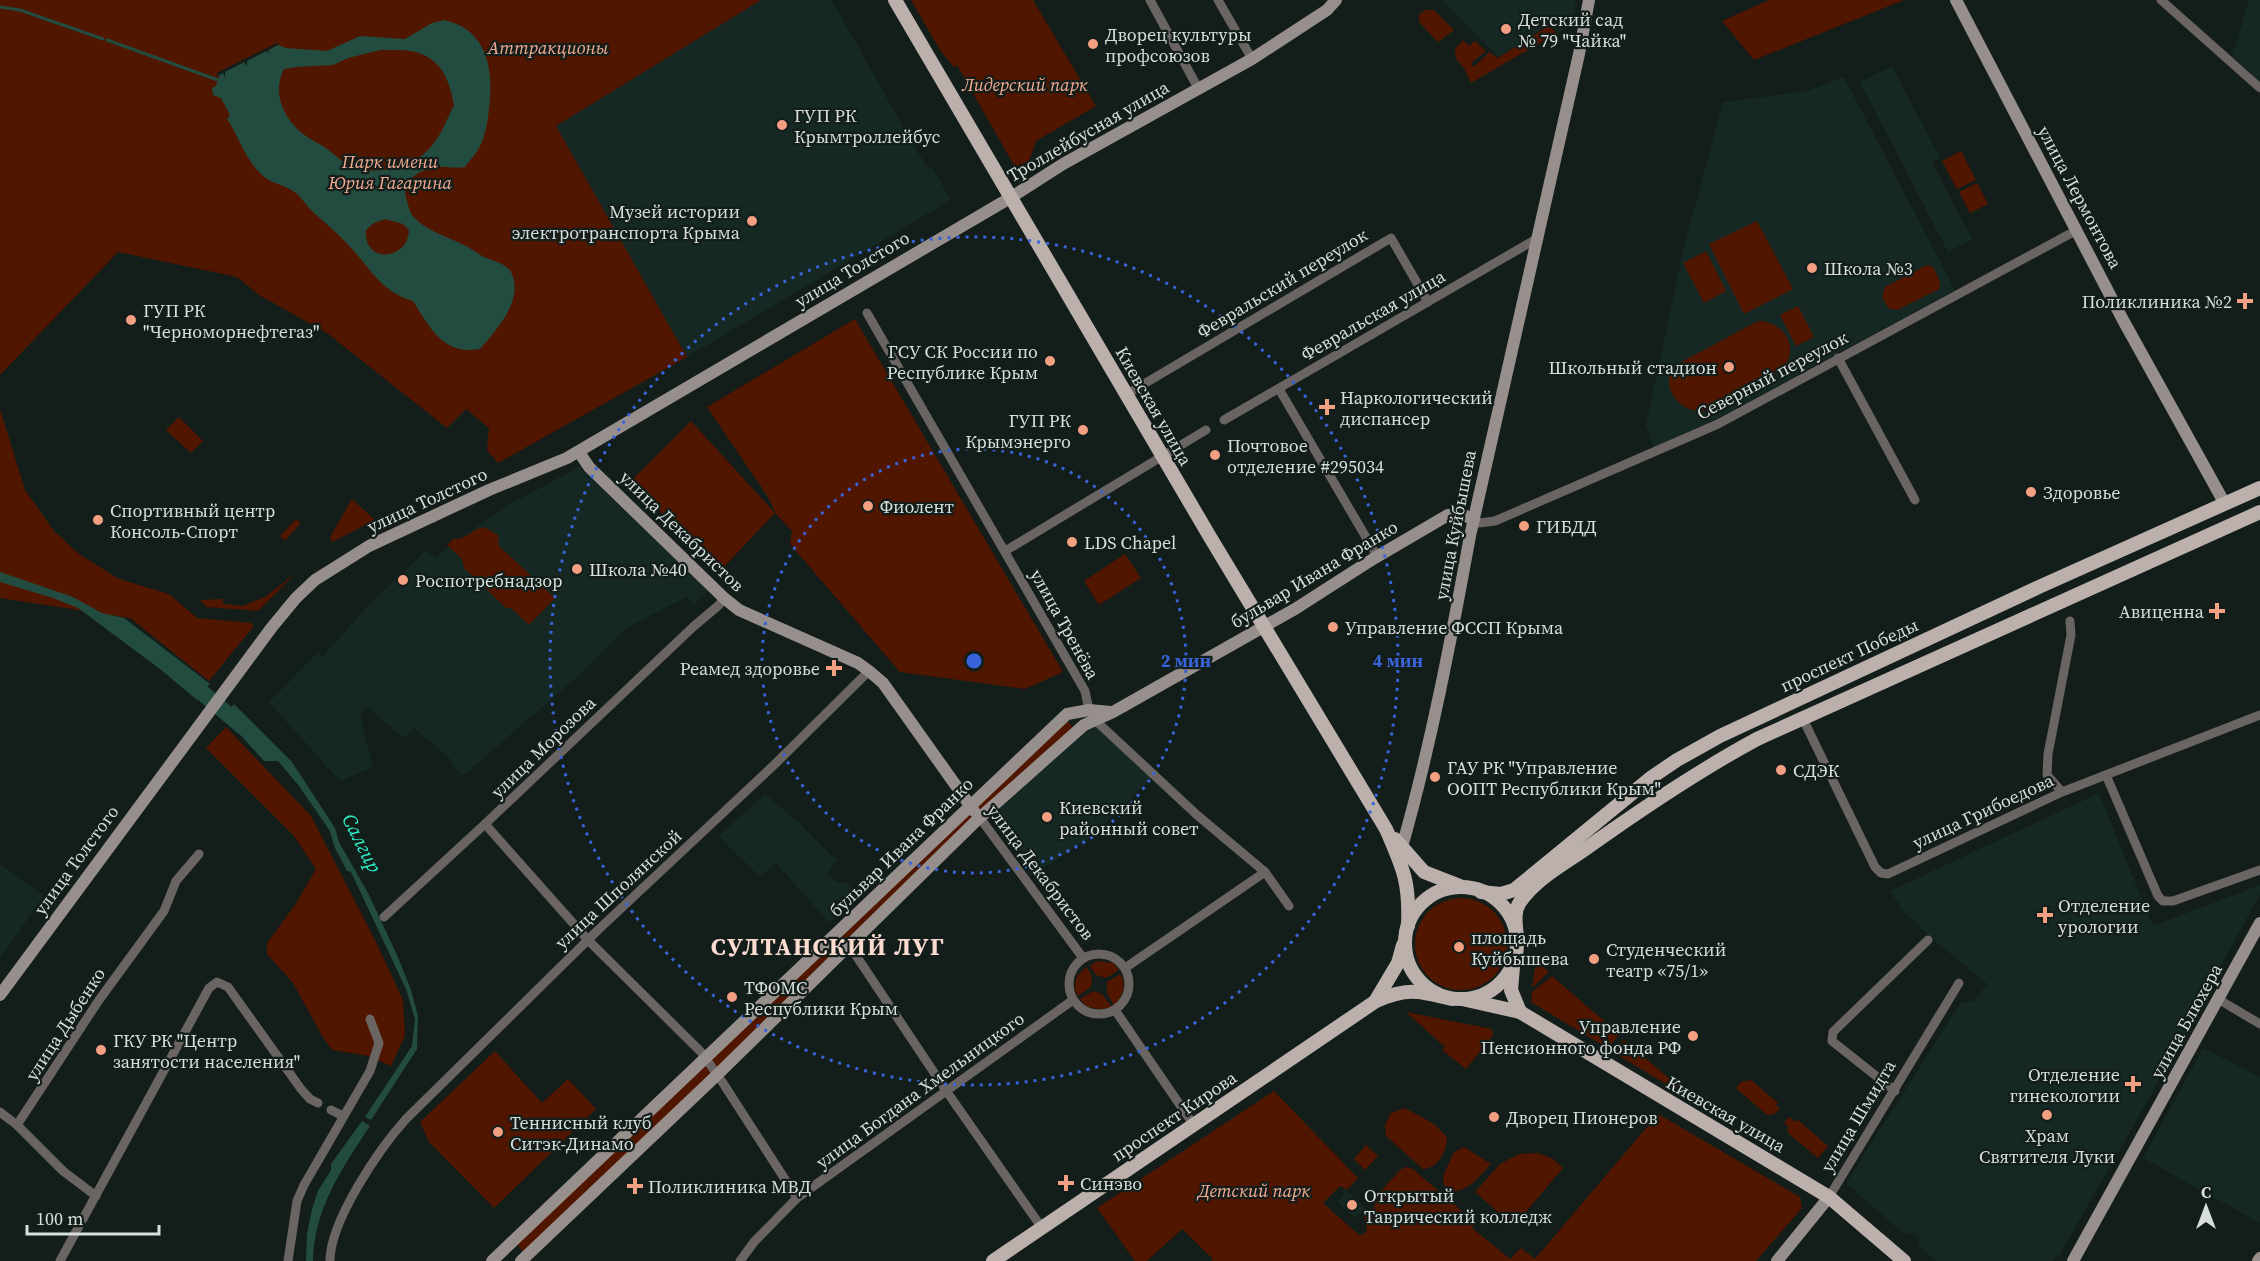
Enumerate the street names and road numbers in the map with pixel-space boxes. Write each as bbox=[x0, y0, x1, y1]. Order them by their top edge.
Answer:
street label: Троллейбусная улица bbox=[1002, 74, 1174, 188]
street label: улица Лермонтова bbox=[2032, 121, 2129, 274]
street label: Февральский переулок bbox=[1192, 222, 1372, 344]
street label: улица Толстого bbox=[790, 225, 914, 313]
street label: Февральская улица bbox=[1296, 263, 1450, 366]
street label: Северный переулок bbox=[1692, 325, 1852, 425]
street label: Киевская улица bbox=[1110, 342, 1199, 471]
street label: улица Куйбышева bbox=[1428, 447, 1482, 602]
street label: улица Толстого bbox=[363, 461, 491, 539]
street label: улица Декабристов bbox=[614, 465, 750, 597]
street label: бульвар Ивана Франко bbox=[1226, 514, 1402, 634]
street label: улица Тренёва bbox=[1024, 564, 1106, 684]
street label: проспект Победы bbox=[1776, 612, 1922, 698]
street label: улица Морозова bbox=[485, 690, 602, 804]
street label: улица Грибоедова bbox=[1908, 767, 2058, 855]
street label: бульвар Ивана Франко bbox=[824, 772, 979, 922]
street label: улица Декабристов bbox=[982, 799, 1100, 945]
street label: улица Толстого bbox=[28, 800, 124, 920]
street label: улица Шполянской bbox=[549, 823, 687, 955]
street label: улица Блюхера bbox=[2144, 958, 2228, 1083]
street label: улица Дыбенко bbox=[19, 962, 111, 1086]
street label: улица Богдана Хмельницкого bbox=[811, 1006, 1029, 1174]
street label: улица Шмидта bbox=[1815, 1054, 1902, 1177]
street label: проспект Кирова bbox=[1106, 1064, 1242, 1167]
street label: Киевская улица bbox=[1662, 1070, 1791, 1159]

